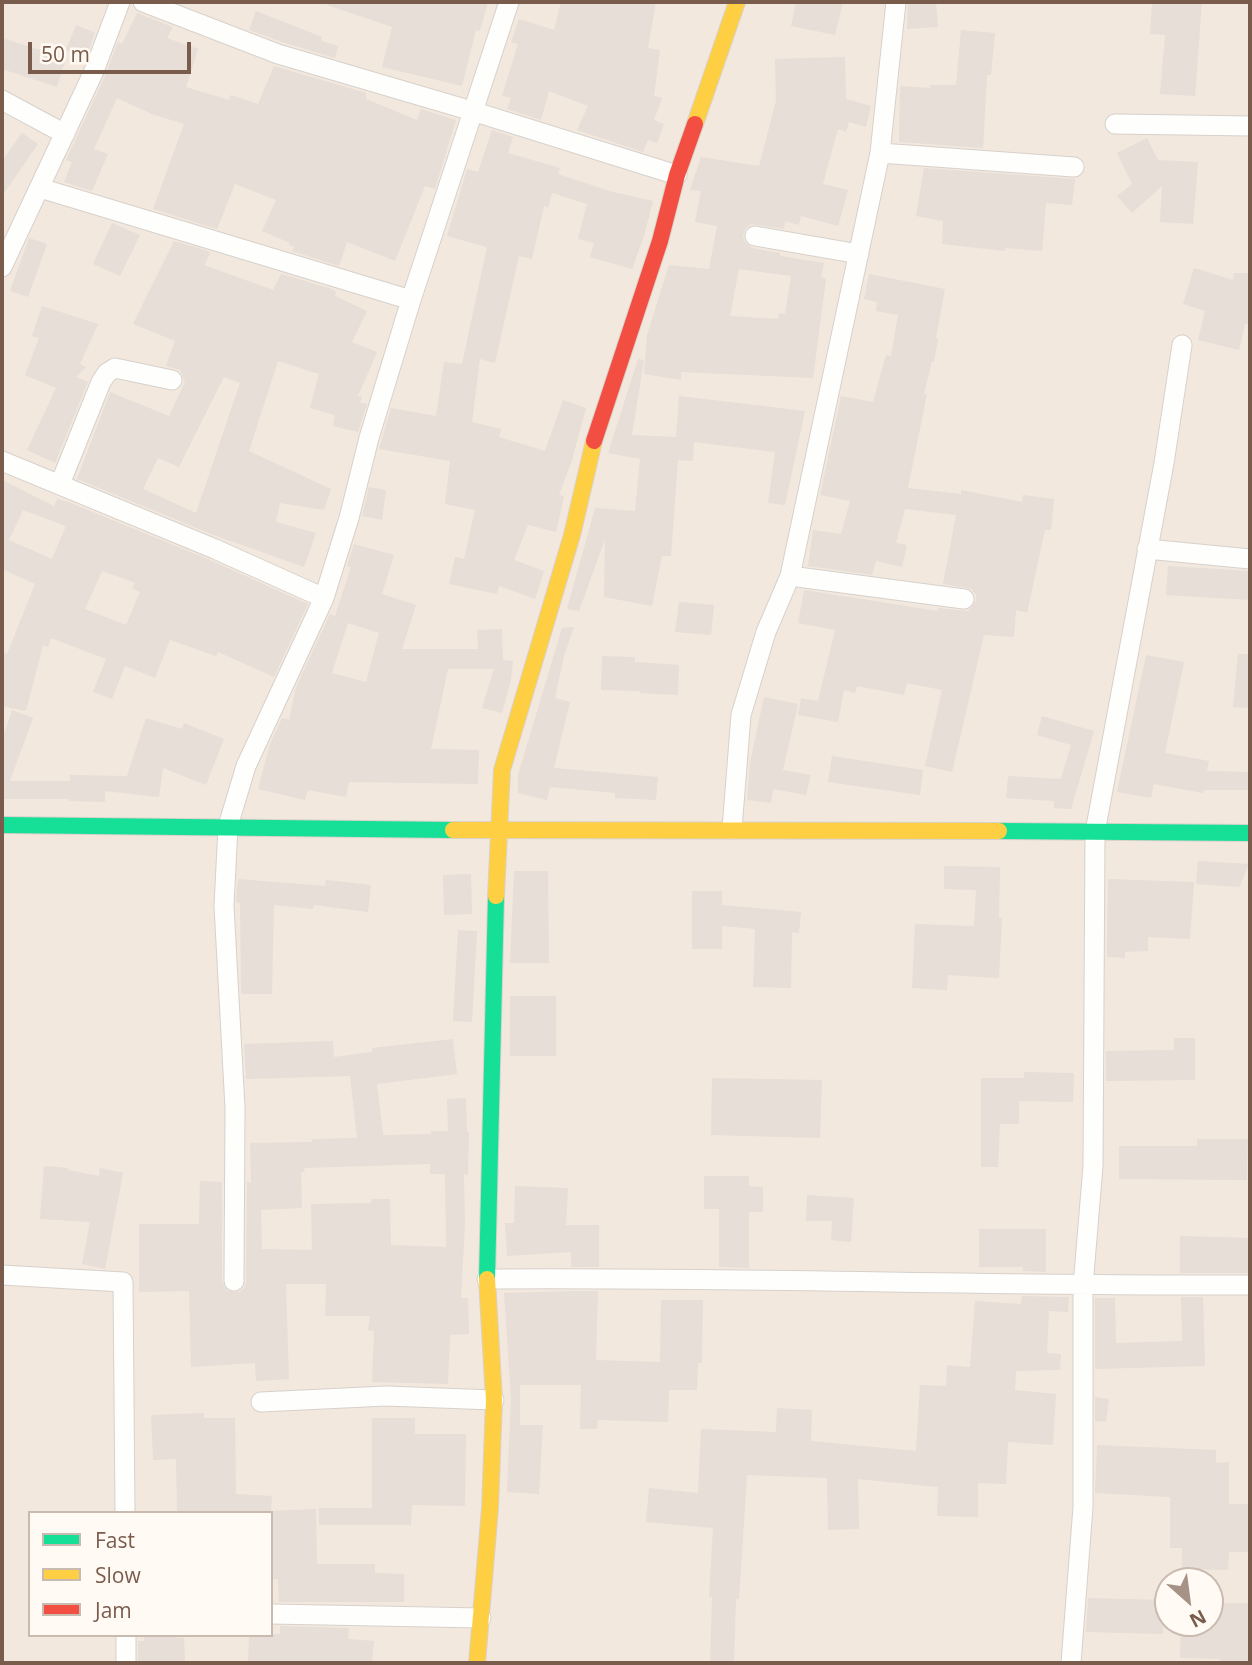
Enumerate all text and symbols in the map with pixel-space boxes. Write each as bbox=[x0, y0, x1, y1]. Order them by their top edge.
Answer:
scale bar bbox=[32, 28, 194, 72]
text: 50 m bbox=[41, 40, 90, 68]
legend bbox=[28, 1511, 273, 1637]
text: Fast bbox=[95, 1526, 135, 1554]
text: Slow bbox=[95, 1561, 141, 1589]
north arrow bbox=[1154, 1567, 1224, 1637]
text: Jam bbox=[95, 1596, 132, 1624]
text: N bbox=[1185, 1604, 1211, 1634]

